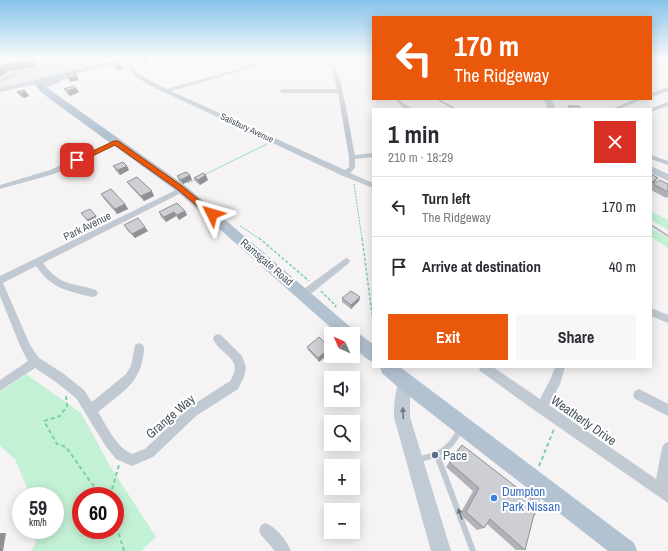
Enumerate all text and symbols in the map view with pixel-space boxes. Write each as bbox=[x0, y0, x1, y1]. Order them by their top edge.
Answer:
text: 170 m bbox=[454, 27, 519, 65]
icon: left bbox=[388, 32, 440, 84]
text: The Ridgeway bbox=[454, 63, 549, 88]
street label: Salisbury Avenue bbox=[218, 110, 276, 146]
text: 1 min bbox=[388, 118, 439, 150]
button: close bbox=[594, 121, 636, 163]
pin bbox=[60, 143, 94, 177]
icon: arrive bbox=[66, 149, 88, 171]
text: 210 m · 18:29 bbox=[388, 149, 453, 166]
text: Turn left bbox=[422, 188, 470, 209]
position arrow bbox=[191, 193, 233, 235]
icon: left bbox=[388, 196, 410, 218]
text: 170 m bbox=[602, 196, 636, 217]
street label: Park Avenue bbox=[61, 209, 113, 243]
text: The Ridgeway bbox=[422, 209, 491, 226]
street label: Ramsgate Road bbox=[238, 235, 296, 289]
icon: arrive bbox=[388, 256, 410, 278]
text: Arrive at destination bbox=[422, 256, 541, 277]
text: 40 m bbox=[609, 256, 636, 277]
button: Exit bbox=[388, 314, 508, 360]
button: Share bbox=[516, 314, 636, 360]
north arrow bbox=[324, 327, 360, 363]
map controls bbox=[324, 327, 360, 539]
button: sound bbox=[324, 371, 360, 407]
street label: Grange Way bbox=[142, 390, 199, 442]
street label: Weatherly Drive bbox=[548, 392, 620, 449]
one-way arrow bbox=[399, 407, 406, 419]
button: search bbox=[324, 415, 360, 451]
place label: Pace bbox=[443, 447, 467, 464]
marker: Pace bbox=[430, 450, 440, 460]
button: + bbox=[324, 459, 360, 495]
place label: Dumpton Park Nissan bbox=[502, 483, 560, 515]
speed limit sign: 60 bbox=[72, 487, 124, 539]
marker: Dumpton Park Nissan bbox=[489, 493, 499, 503]
text: 59 bbox=[29, 494, 47, 521]
button: − bbox=[324, 503, 360, 539]
one-way arrow bbox=[456, 508, 462, 520]
text: km/h bbox=[29, 516, 47, 529]

